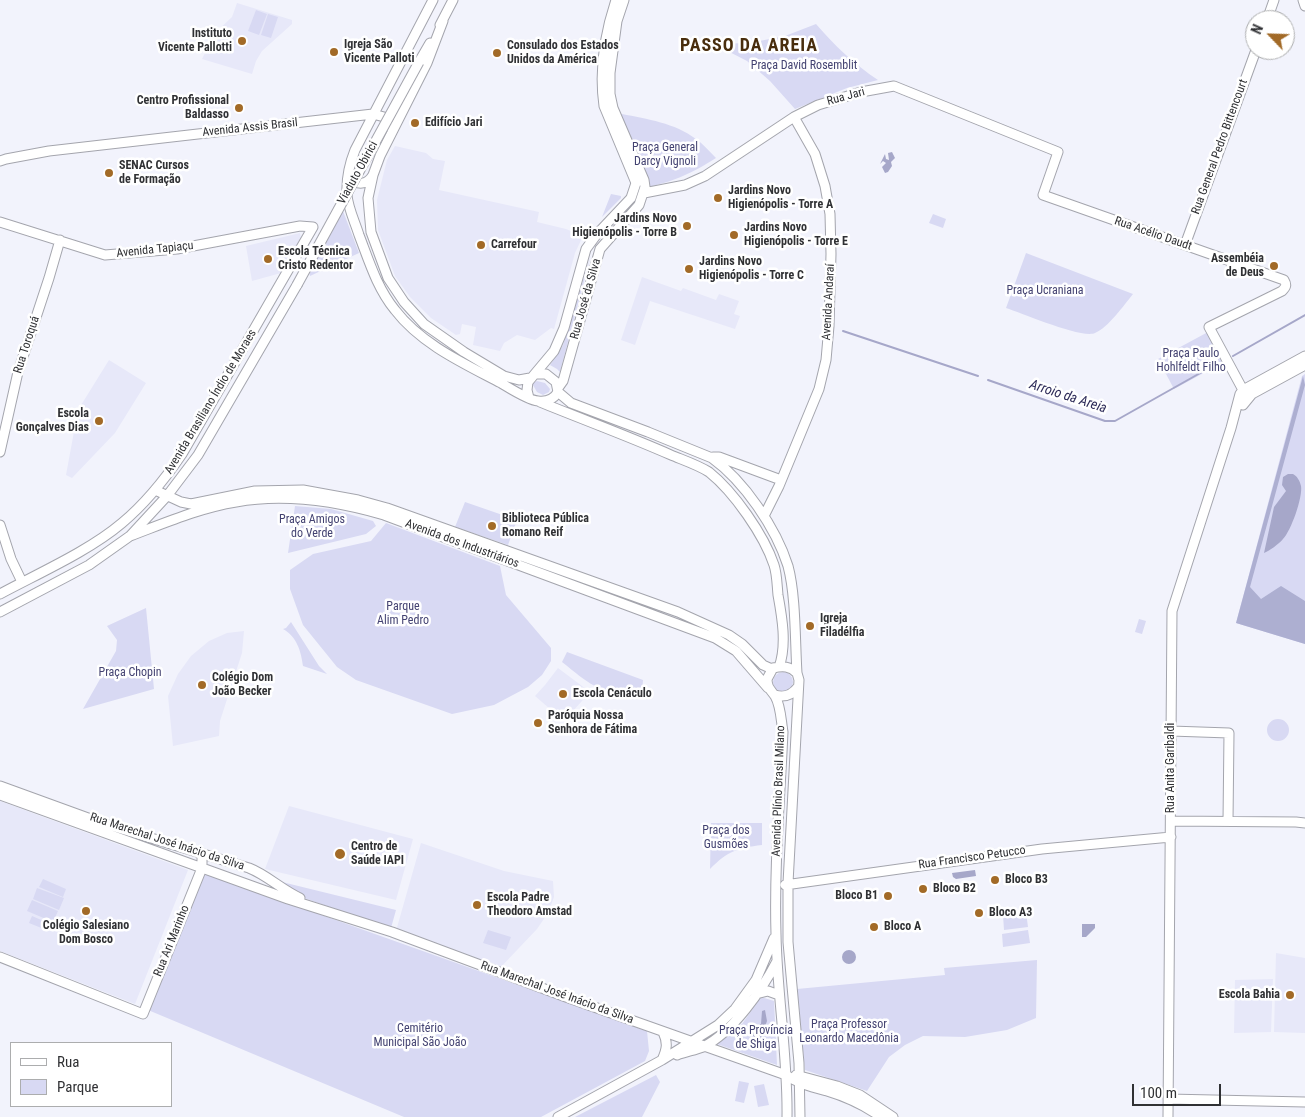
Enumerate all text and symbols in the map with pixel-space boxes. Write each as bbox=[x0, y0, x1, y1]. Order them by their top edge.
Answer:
north arrow bbox=[1245, 10, 1295, 60]
text: N bbox=[1248, 22, 1266, 36]
place label: Instituto Vicente Pallotti bbox=[158, 27, 232, 55]
marker: Instituto Vicente Pallotti bbox=[236, 35, 248, 47]
district label: PASSO DA AREIA bbox=[678, 35, 820, 57]
place label: Igreja São Vicente Palloti bbox=[344, 38, 414, 66]
place label: Consulado dos Estados Unidos da América bbox=[507, 39, 619, 67]
marker: Igreja São Vicente Palloti bbox=[328, 46, 340, 58]
marker: Consulado dos Estados Unidos da América bbox=[491, 47, 503, 59]
park label: Praça David Rosemblit bbox=[751, 59, 857, 73]
street label: Rua General Pedro Bittencourt bbox=[1189, 77, 1251, 217]
street label: Rua Jari bbox=[825, 85, 867, 109]
place label: Centro Profissional Baldasso bbox=[137, 94, 229, 122]
marker: Centro Profissional Baldasso bbox=[233, 102, 245, 114]
street label: Avenida Assis Brasil bbox=[202, 116, 298, 140]
place label: Edifício Jari bbox=[425, 116, 483, 130]
marker: Edifício Jari bbox=[409, 117, 421, 129]
street label: Viaduto Obirici bbox=[335, 139, 381, 207]
park label: Praça General Darcy Vignoli bbox=[632, 141, 698, 169]
place label: SENAC Cursos de Formação bbox=[119, 159, 189, 187]
marker: SENAC Cursos de Formação bbox=[103, 167, 115, 179]
place label: Jardins Novo Higienópolis - Torre A bbox=[728, 184, 833, 212]
marker: Jardins Novo Higienópolis - Torre A bbox=[712, 192, 724, 204]
place label: Jardins Novo Higienópolis - Torre B bbox=[572, 212, 677, 240]
street label: Rua Acélio Daudt bbox=[1112, 214, 1194, 254]
marker: Jardins Novo Higienópolis - Torre B bbox=[681, 220, 693, 232]
place label: Jardins Novo Higienópolis - Torre E bbox=[744, 221, 848, 249]
marker: Jardins Novo Higienópolis - Torre E bbox=[728, 229, 740, 241]
place label: Carrefour bbox=[491, 238, 537, 252]
street label: Avenida Tapiaçu bbox=[116, 239, 194, 261]
marker: Carrefour bbox=[475, 239, 487, 251]
place label: Escola Técnica Cristo Redentor bbox=[278, 245, 353, 273]
place label: Assembéia de Deus bbox=[1211, 252, 1264, 280]
marker: Escola Técnica Cristo Redentor bbox=[262, 253, 274, 265]
place label: Jardins Novo Higienópolis - Torre C bbox=[699, 255, 804, 283]
street label: Rua José da Silva bbox=[568, 257, 604, 341]
marker: Assembéia de Deus bbox=[1268, 260, 1280, 272]
marker: Jardins Novo Higienópolis - Torre C bbox=[683, 263, 695, 275]
street label: Avenida Andaraí bbox=[820, 263, 838, 341]
park label: Praça Ucraniana bbox=[1006, 284, 1084, 298]
street label: Rua Toroquá bbox=[11, 314, 43, 376]
street label: Avenida Brasiliano Índio de Moraes bbox=[162, 327, 260, 477]
park label: Praça Paulo Hohlfeldt Filho bbox=[1156, 347, 1226, 375]
water label: Arroio da Areia bbox=[1027, 377, 1109, 417]
place label: Escola Gonçalves Dias bbox=[16, 407, 89, 435]
marker: Escola Gonçalves Dias bbox=[93, 415, 105, 427]
place label: Biblioteca Pública Romano Reif bbox=[502, 512, 589, 540]
park label: Praça Amigos do Verde bbox=[279, 513, 345, 541]
street label: Avenida dos Industriários bbox=[403, 517, 521, 571]
marker: Biblioteca Pública Romano Reif bbox=[486, 520, 498, 532]
park label: Parque Alim Pedro bbox=[377, 600, 429, 628]
place label: Igreja Filadélfia bbox=[820, 612, 864, 640]
marker: Igreja Filadélfia bbox=[804, 620, 816, 632]
park label: Praça Chopin bbox=[99, 666, 161, 680]
place label: Colégio Dom João Becker bbox=[212, 671, 273, 699]
marker: Colégio Dom João Becker bbox=[196, 679, 208, 691]
place label: Escola Cenáculo bbox=[573, 687, 652, 701]
marker: Escola Cenáculo bbox=[557, 688, 569, 700]
place label: Paróquia Nossa Senhora de Fátima bbox=[548, 709, 637, 737]
marker: Paróquia Nossa Senhora de Fátima bbox=[532, 717, 544, 729]
street label: Rua Anita Garibaldi bbox=[1164, 723, 1178, 813]
street label: Avenida Plínio Brasil Milano bbox=[770, 725, 788, 857]
street label: Rua Marechal José Inácio da Silva bbox=[88, 810, 246, 874]
park label: Praça dos Gusmões bbox=[702, 824, 750, 852]
place label: Centro de Saúde IAPI bbox=[351, 840, 404, 868]
street label: Rua Francisco Petucco bbox=[918, 843, 1026, 873]
marker: Centro de Saúde IAPI bbox=[333, 847, 347, 861]
place label: Bloco B3 bbox=[1005, 873, 1048, 887]
marker: Bloco B3 bbox=[989, 874, 1001, 886]
place label: Bloco B2 bbox=[933, 882, 976, 896]
marker: Bloco B2 bbox=[917, 883, 929, 895]
place label: Bloco B1 bbox=[835, 889, 878, 903]
marker: Bloco B1 bbox=[882, 890, 894, 902]
place label: Escola Padre Theodoro Amstad bbox=[487, 891, 572, 919]
marker: Escola Padre Theodoro Amstad bbox=[471, 899, 483, 911]
street label: Rua Ari Marinho bbox=[151, 903, 193, 979]
marker: Colégio Salesiano Dom Bosco bbox=[80, 905, 92, 917]
place label: Bloco A3 bbox=[989, 906, 1032, 920]
marker: Bloco A3 bbox=[973, 907, 985, 919]
place label: Colégio Salesiano Dom Bosco bbox=[43, 919, 129, 947]
place label: Bloco A bbox=[884, 920, 921, 934]
marker: Bloco A bbox=[868, 921, 880, 933]
street label: Rua Marechal José Inácio da Silva bbox=[479, 959, 635, 1027]
place label: Escola Bahia bbox=[1219, 988, 1280, 1002]
marker: Escola Bahia bbox=[1284, 989, 1296, 1001]
park label: Praça Professor Leonardo Macedônia bbox=[799, 1018, 899, 1046]
park label: Cemitério Municipal São João bbox=[373, 1022, 467, 1050]
park label: Praça Província de Shiga bbox=[719, 1024, 793, 1052]
legend bbox=[10, 1042, 172, 1107]
text: Rua bbox=[57, 1053, 79, 1071]
scale bar bbox=[1135, 1074, 1224, 1106]
text: Parque bbox=[57, 1078, 99, 1096]
text: 100 m bbox=[1140, 1084, 1177, 1102]

